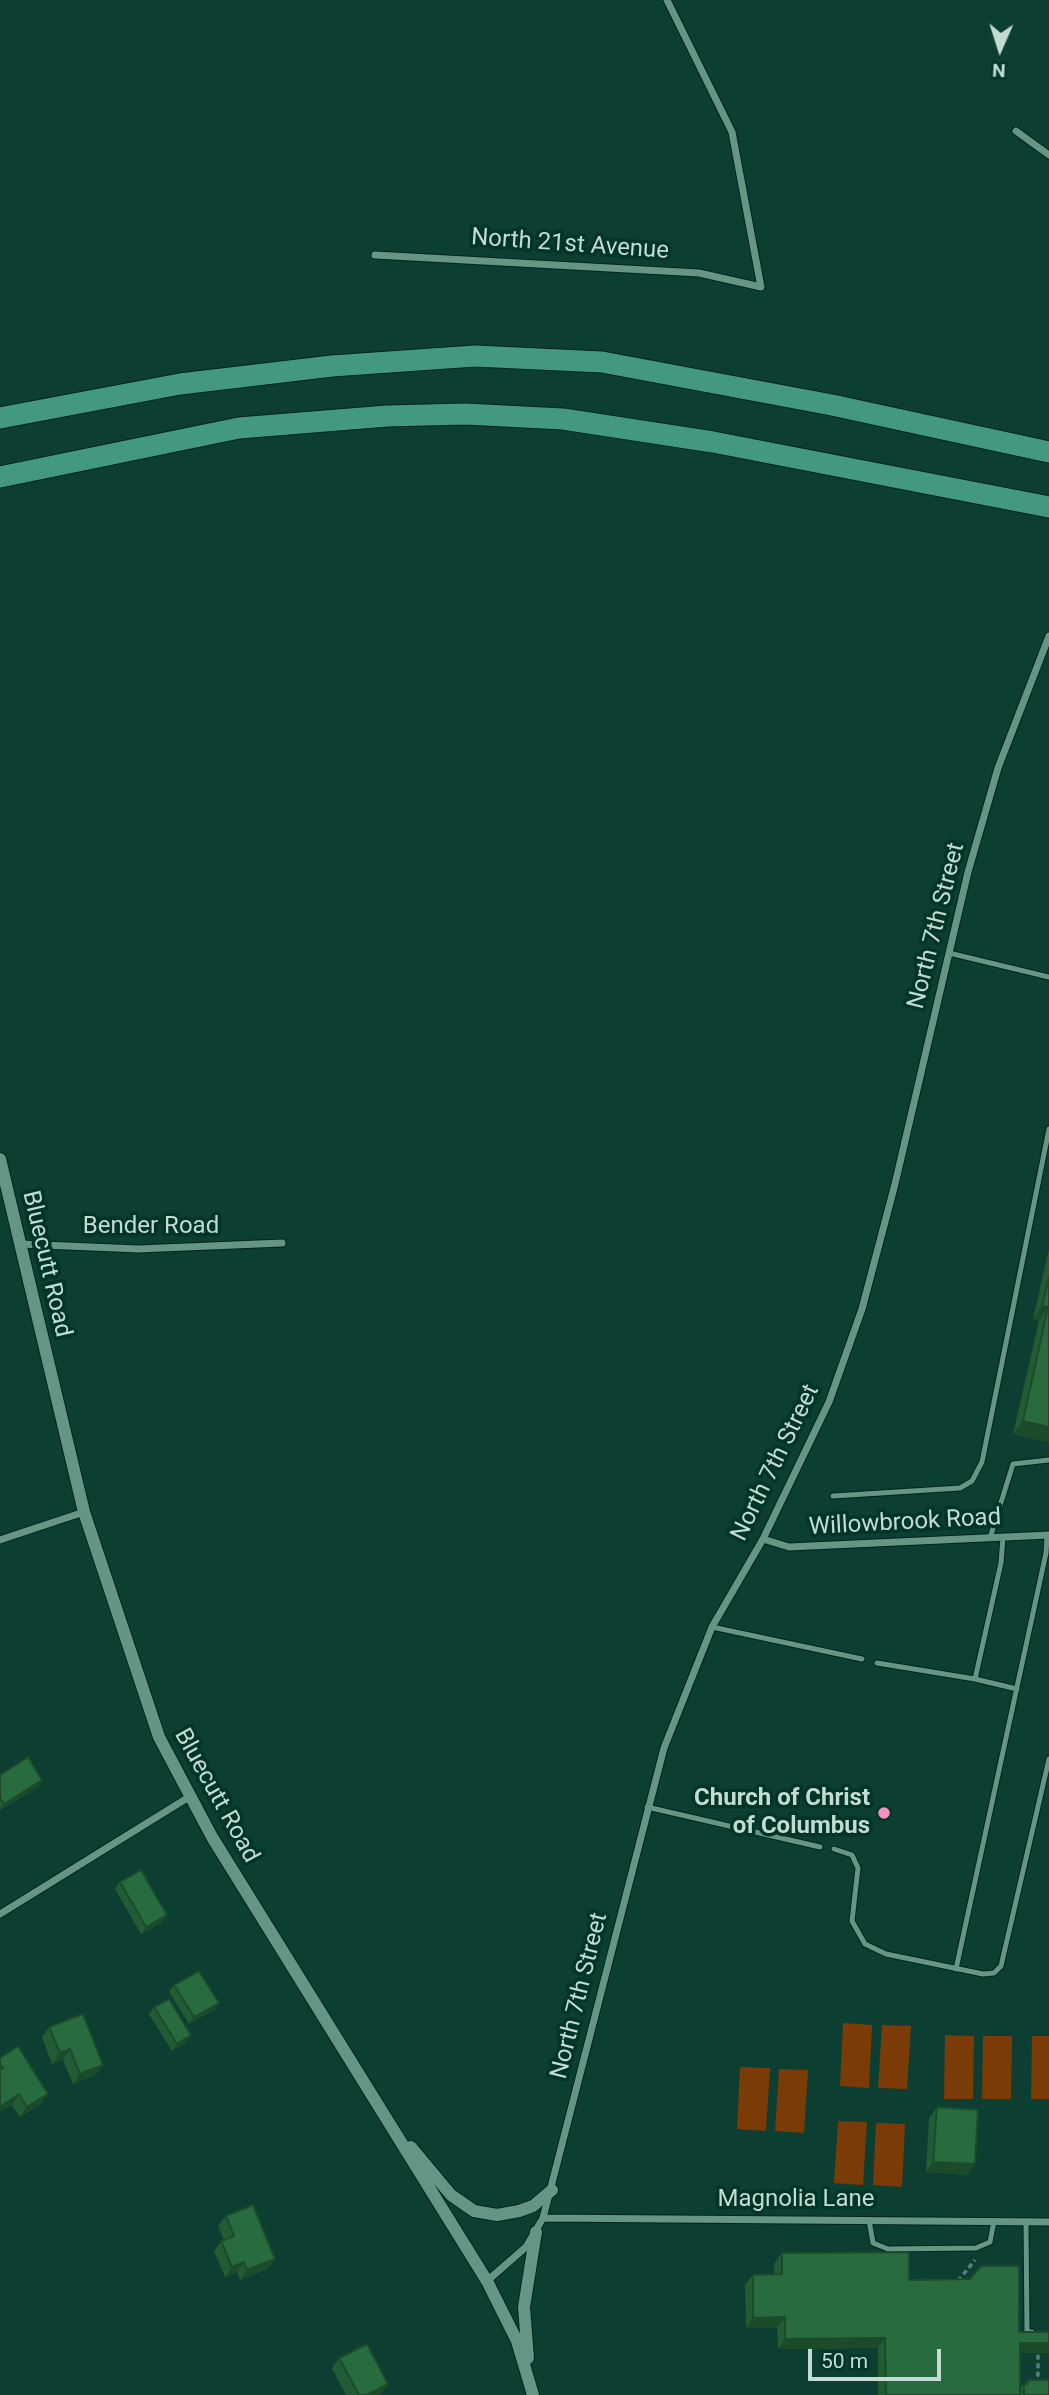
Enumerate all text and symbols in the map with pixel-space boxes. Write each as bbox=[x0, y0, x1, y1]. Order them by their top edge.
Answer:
north arrow bbox=[965, 14, 1035, 84]
text: N bbox=[992, 59, 1006, 82]
street label: North 21st Avenue bbox=[470, 224, 670, 266]
street label: North 7th Street bbox=[902, 840, 972, 1012]
street label: Bluecutt Road bbox=[15, 1188, 77, 1340]
street label: Bender Road bbox=[83, 1213, 219, 1241]
street label: North 7th Street bbox=[726, 1380, 826, 1546]
street label: Willowbrook Road bbox=[808, 1504, 1002, 1542]
street label: Bluecutt Road bbox=[167, 1724, 265, 1868]
place label: Church of Christ of Columbus bbox=[694, 1785, 870, 1841]
marker: Church of Christ of Columbus bbox=[876, 1805, 892, 1821]
street label: North 7th Street bbox=[545, 1910, 615, 2082]
street label: Magnolia Lane bbox=[717, 2186, 875, 2214]
scale bar bbox=[811, 2336, 944, 2380]
text: 50 m bbox=[821, 2349, 868, 2373]

